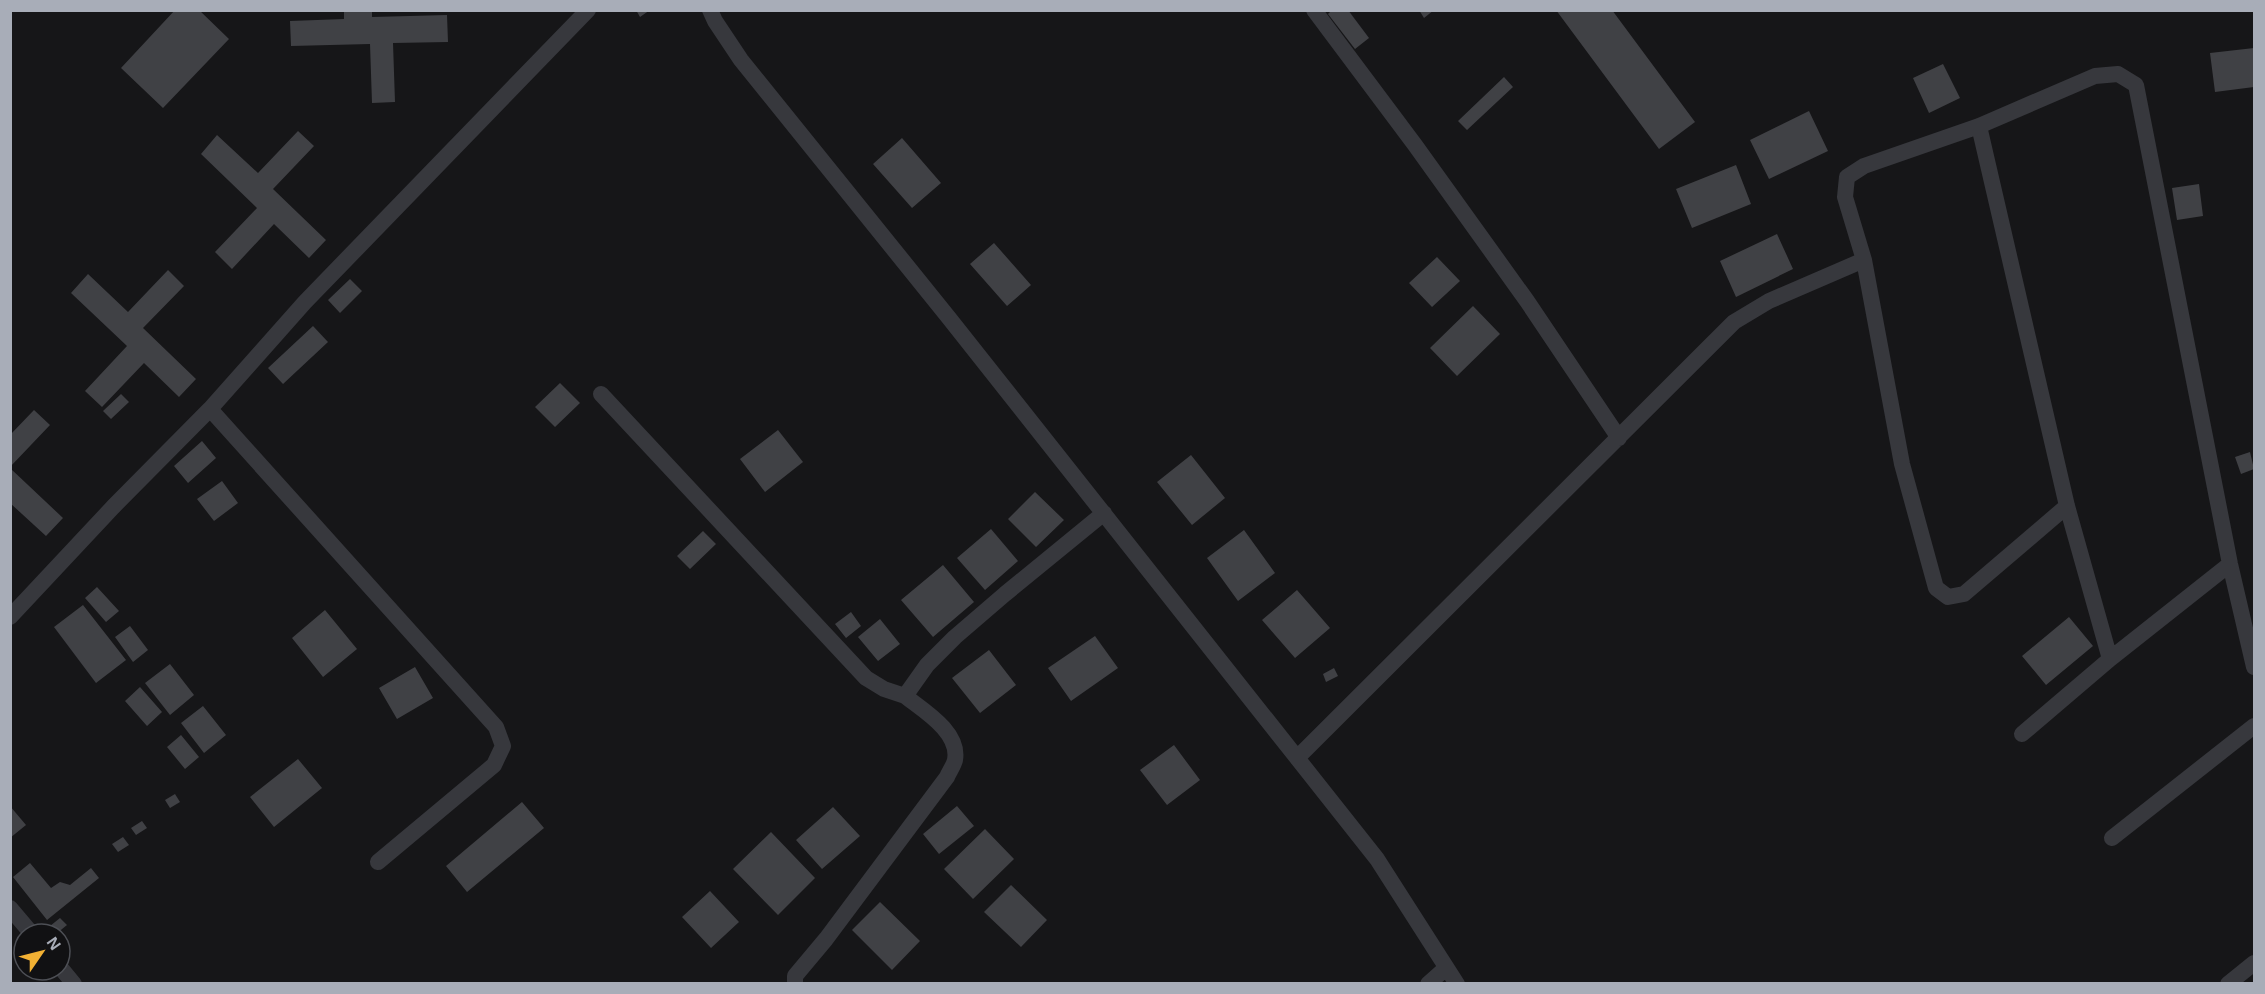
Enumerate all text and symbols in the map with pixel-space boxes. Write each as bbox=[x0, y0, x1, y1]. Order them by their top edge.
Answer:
north arrow bbox=[12, 922, 72, 982]
text: N bbox=[44, 934, 64, 953]

